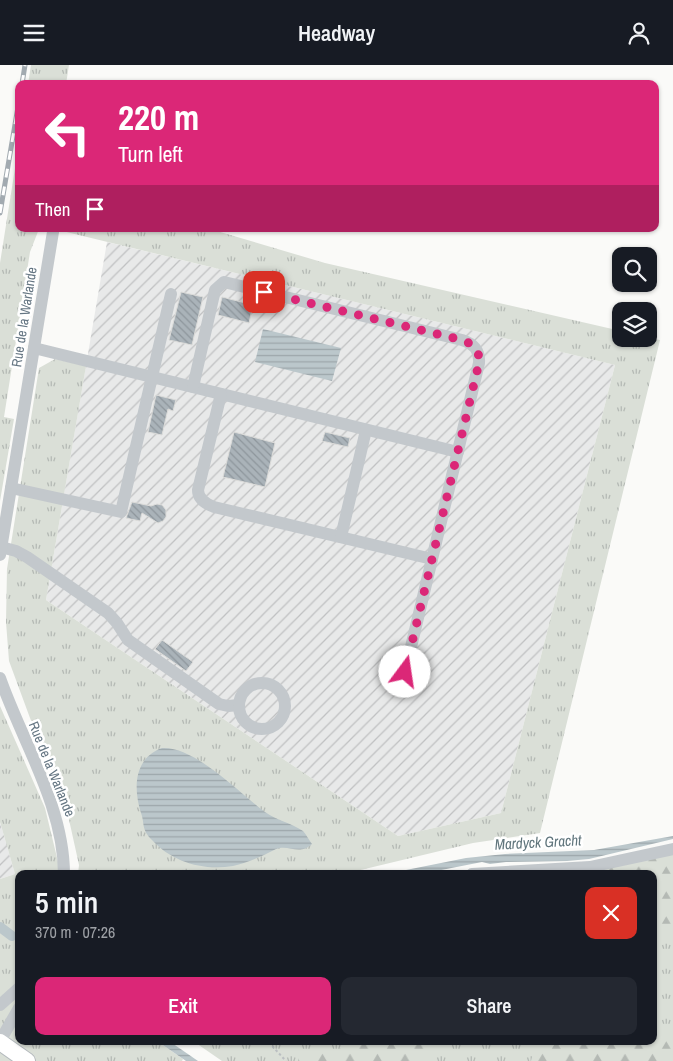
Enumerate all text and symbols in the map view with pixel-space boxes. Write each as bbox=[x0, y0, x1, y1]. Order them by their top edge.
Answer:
text: Headway bbox=[298, 18, 375, 48]
icon: menu bbox=[20, 19, 48, 47]
icon: person bbox=[625, 19, 653, 47]
text: 220 m bbox=[118, 94, 199, 141]
icon: left bbox=[35, 100, 100, 165]
text: Turn left bbox=[118, 139, 183, 169]
icon: arrive bbox=[81, 195, 109, 223]
text: Then bbox=[35, 196, 71, 222]
map controls bbox=[612, 247, 657, 347]
button: search bbox=[612, 247, 657, 292]
street label: Rue de la Warlande bbox=[7, 266, 41, 368]
pin bbox=[243, 271, 285, 313]
icon: arrive bbox=[250, 278, 278, 306]
button: layers bbox=[612, 302, 657, 347]
position arrow bbox=[378, 645, 430, 697]
street label: Rue de la Warlande bbox=[25, 719, 79, 819]
water label: Mardyck Gracht bbox=[494, 829, 582, 855]
text: 5 min bbox=[35, 882, 98, 922]
button: close bbox=[585, 887, 637, 939]
text: 370 m · 07:26 bbox=[35, 921, 115, 943]
button: Exit bbox=[35, 977, 331, 1035]
button: Share bbox=[341, 977, 637, 1035]

